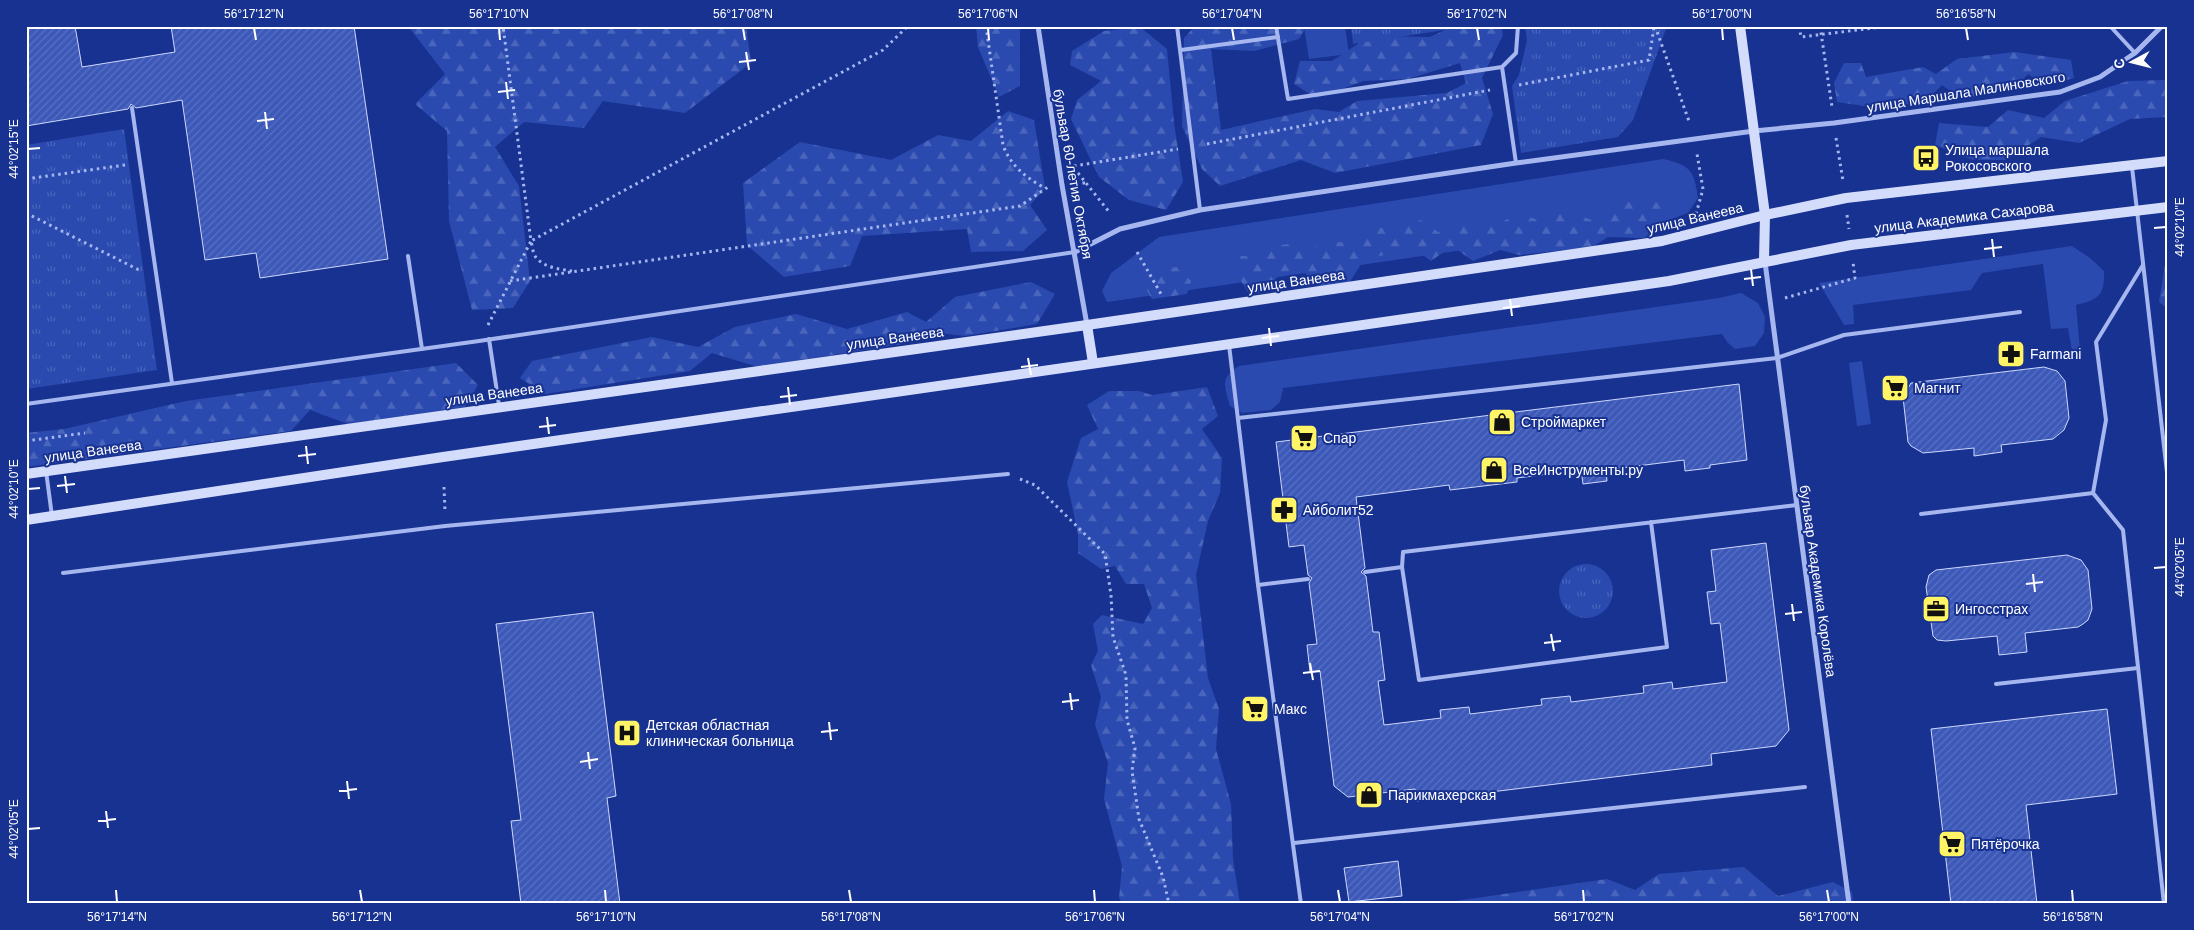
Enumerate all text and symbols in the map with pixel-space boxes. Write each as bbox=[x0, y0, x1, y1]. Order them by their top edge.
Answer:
text: 56°17'12"N bbox=[224, 7, 284, 21]
text: 56°17'10"N bbox=[469, 7, 529, 21]
text: 56°17'08"N bbox=[713, 7, 773, 21]
text: 56°17'06"N bbox=[958, 7, 1018, 21]
text: 56°17'04"N bbox=[1202, 7, 1262, 21]
text: 56°17'02"N bbox=[1447, 7, 1507, 21]
text: 56°17'00"N bbox=[1692, 7, 1752, 21]
text: 56°16'58"N bbox=[1936, 7, 1996, 21]
north arrow bbox=[2106, 38, 2156, 88]
text: С bbox=[2111, 58, 2128, 70]
street label: улица Маршала Малиновского bbox=[1866, 68, 2067, 116]
street label: бульвар 60-летия Октября bbox=[1050, 88, 1096, 260]
text: 44°02'15"E bbox=[7, 119, 21, 179]
place label: Улица маршала Рокосовского bbox=[1945, 142, 2049, 174]
bus stop icon: Улица маршала Рокосовского bbox=[1911, 143, 1941, 173]
text: 44°02'10"E bbox=[2173, 197, 2187, 257]
street label: улица Академика Сахарова bbox=[1873, 198, 2055, 236]
street label: улица Ванеева bbox=[1646, 199, 1745, 237]
street label: улица Ванеева bbox=[1246, 266, 1346, 296]
street label: улица Ванеева bbox=[845, 323, 945, 353]
pharmacy icon: Farmani bbox=[1996, 339, 2026, 369]
place label: Farmani bbox=[2030, 346, 2081, 362]
supermarket icon: Магнит bbox=[1880, 373, 1910, 403]
street label: улица Ванеева bbox=[444, 379, 544, 409]
place label: Магнит bbox=[1914, 380, 1961, 396]
shop icon: Строймаркет bbox=[1487, 407, 1517, 437]
place label: Строймаркет bbox=[1521, 414, 1607, 430]
supermarket icon: Спар bbox=[1289, 423, 1319, 453]
place label: Спар bbox=[1323, 430, 1356, 446]
street label: улица Ванеева bbox=[43, 436, 143, 466]
shop icon: ВсеИнструменты.ру bbox=[1479, 455, 1509, 485]
text: 44°02'10"E bbox=[7, 459, 21, 519]
place label: ВсеИнструменты.ру bbox=[1513, 462, 1643, 478]
street label: бульвар Академика Королёва bbox=[1797, 484, 1839, 678]
pharmacy icon: Айболит52 bbox=[1269, 495, 1299, 525]
place label: Айболит52 bbox=[1303, 502, 1374, 518]
text: 44°02'05"E bbox=[2173, 537, 2187, 597]
office icon: Ингосстрах bbox=[1921, 594, 1951, 624]
place label: Ингосстрах bbox=[1955, 601, 2028, 617]
supermarket icon: Макс bbox=[1240, 694, 1270, 724]
place label: Макс bbox=[1274, 701, 1307, 717]
place label: Детская областная клиническая больница bbox=[646, 717, 794, 749]
hospital icon: Детская областная клиническая больница bbox=[612, 718, 642, 748]
shop icon: Парикмахерская bbox=[1354, 780, 1384, 810]
place label: Парикмахерская bbox=[1388, 787, 1496, 803]
text: 44°02'05"E bbox=[7, 799, 21, 859]
supermarket icon: Пятёрочка bbox=[1937, 829, 1967, 859]
place label: Пятёрочка bbox=[1971, 836, 2040, 852]
text: 56°17'14"N bbox=[87, 910, 147, 924]
text: 56°17'12"N bbox=[332, 910, 392, 924]
text: 56°17'10"N bbox=[576, 910, 636, 924]
text: 56°17'08"N bbox=[821, 910, 881, 924]
text: 56°17'06"N bbox=[1065, 910, 1125, 924]
text: 56°17'04"N bbox=[1310, 910, 1370, 924]
text: 56°17'02"N bbox=[1554, 910, 1614, 924]
text: 56°17'00"N bbox=[1799, 910, 1859, 924]
text: 56°16'58"N bbox=[2043, 910, 2103, 924]

